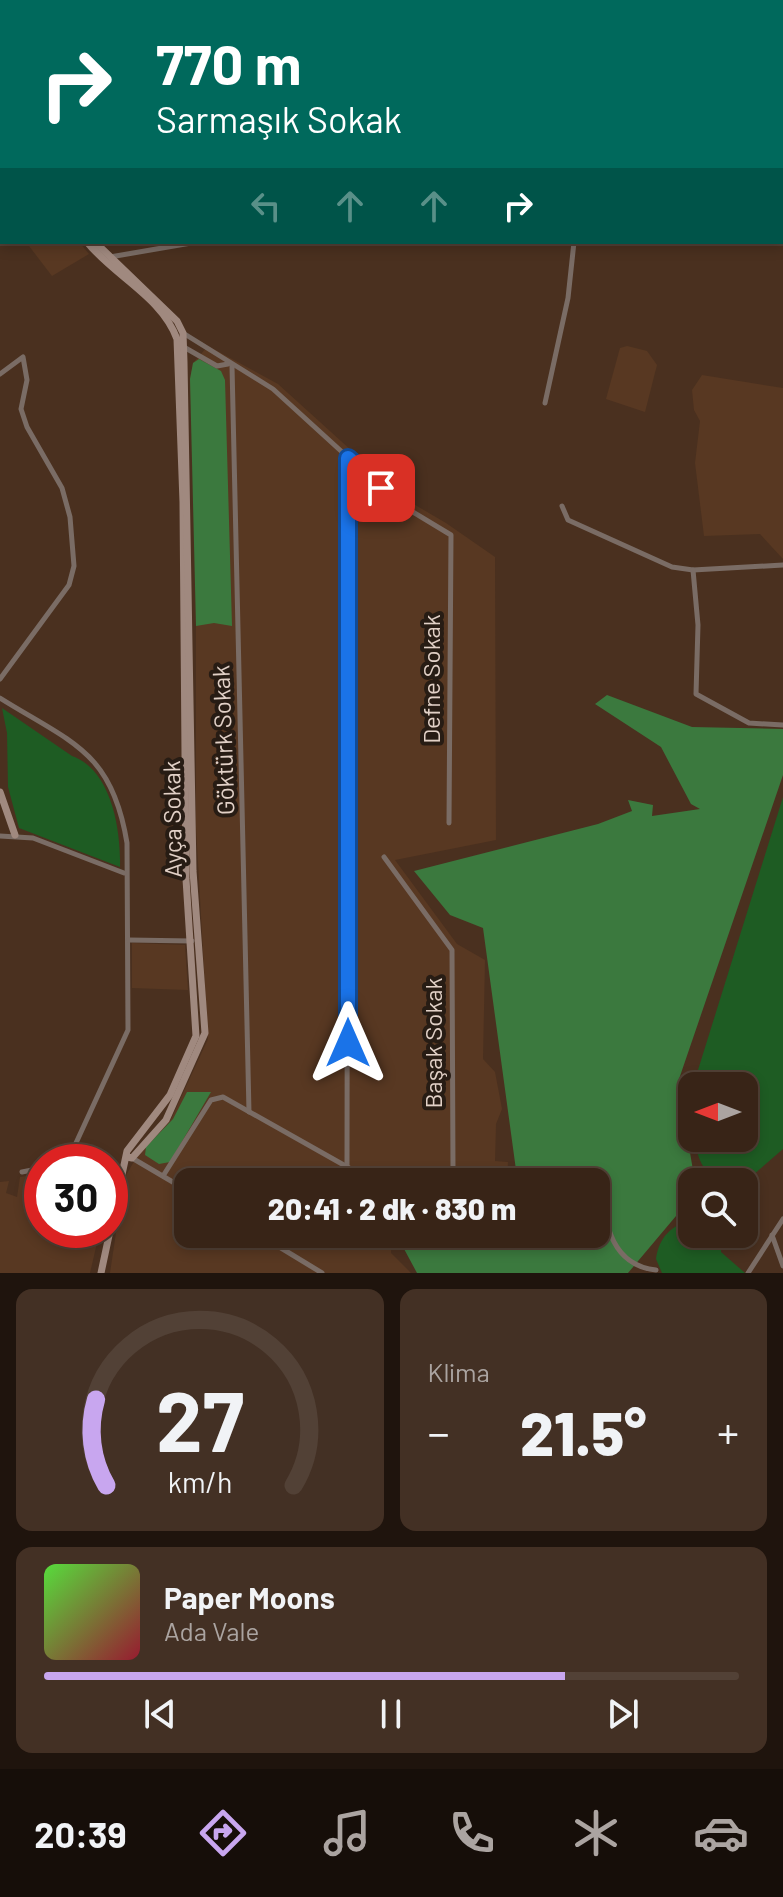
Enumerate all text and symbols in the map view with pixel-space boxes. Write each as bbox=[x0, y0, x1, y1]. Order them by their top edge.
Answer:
text: 770 m bbox=[156, 29, 301, 96]
icon: right bbox=[24, 32, 128, 136]
text: Sarmaşık Sokak bbox=[156, 97, 402, 140]
icon: left bbox=[244, 184, 288, 228]
icon: ahead bbox=[328, 184, 372, 228]
icon: ahead bbox=[412, 184, 456, 228]
icon: right bbox=[496, 184, 540, 228]
pin bbox=[347, 454, 415, 522]
icon: arrive bbox=[359, 466, 403, 510]
street label: Defne Sokak bbox=[416, 614, 445, 744]
street label: Göktürk Sokak bbox=[205, 665, 240, 816]
street label: Ayça Sokak bbox=[156, 760, 187, 878]
street label: Başak Sokak bbox=[418, 977, 447, 1109]
position arrow bbox=[306, 1001, 390, 1085]
north arrow bbox=[678, 1072, 758, 1152]
map controls bbox=[678, 1072, 758, 1248]
speed limit sign: 30 bbox=[24, 1144, 128, 1248]
button: search bbox=[678, 1168, 758, 1248]
text: 20:41 · 2 dk · 830 m bbox=[268, 1190, 516, 1226]
text: Klima bbox=[428, 1356, 490, 1387]
text: 27 bbox=[156, 1369, 244, 1469]
text: 21.5° bbox=[520, 1396, 646, 1468]
text: − bbox=[428, 1405, 450, 1458]
text: + bbox=[717, 1405, 739, 1458]
text: km/h bbox=[167, 1464, 232, 1499]
text: Paper Moons bbox=[164, 1579, 335, 1615]
text: Ada Vale bbox=[164, 1615, 259, 1646]
icon: previous bbox=[138, 1692, 182, 1736]
icon: pause bbox=[369, 1692, 413, 1736]
icon: next bbox=[601, 1692, 645, 1736]
icon: directions bbox=[195, 1805, 251, 1861]
icon: music bbox=[319, 1805, 375, 1861]
icon: phone bbox=[444, 1805, 500, 1861]
icon: climate bbox=[568, 1805, 624, 1861]
icon: car bbox=[693, 1805, 749, 1861]
text: 20:39 bbox=[34, 1812, 127, 1855]

